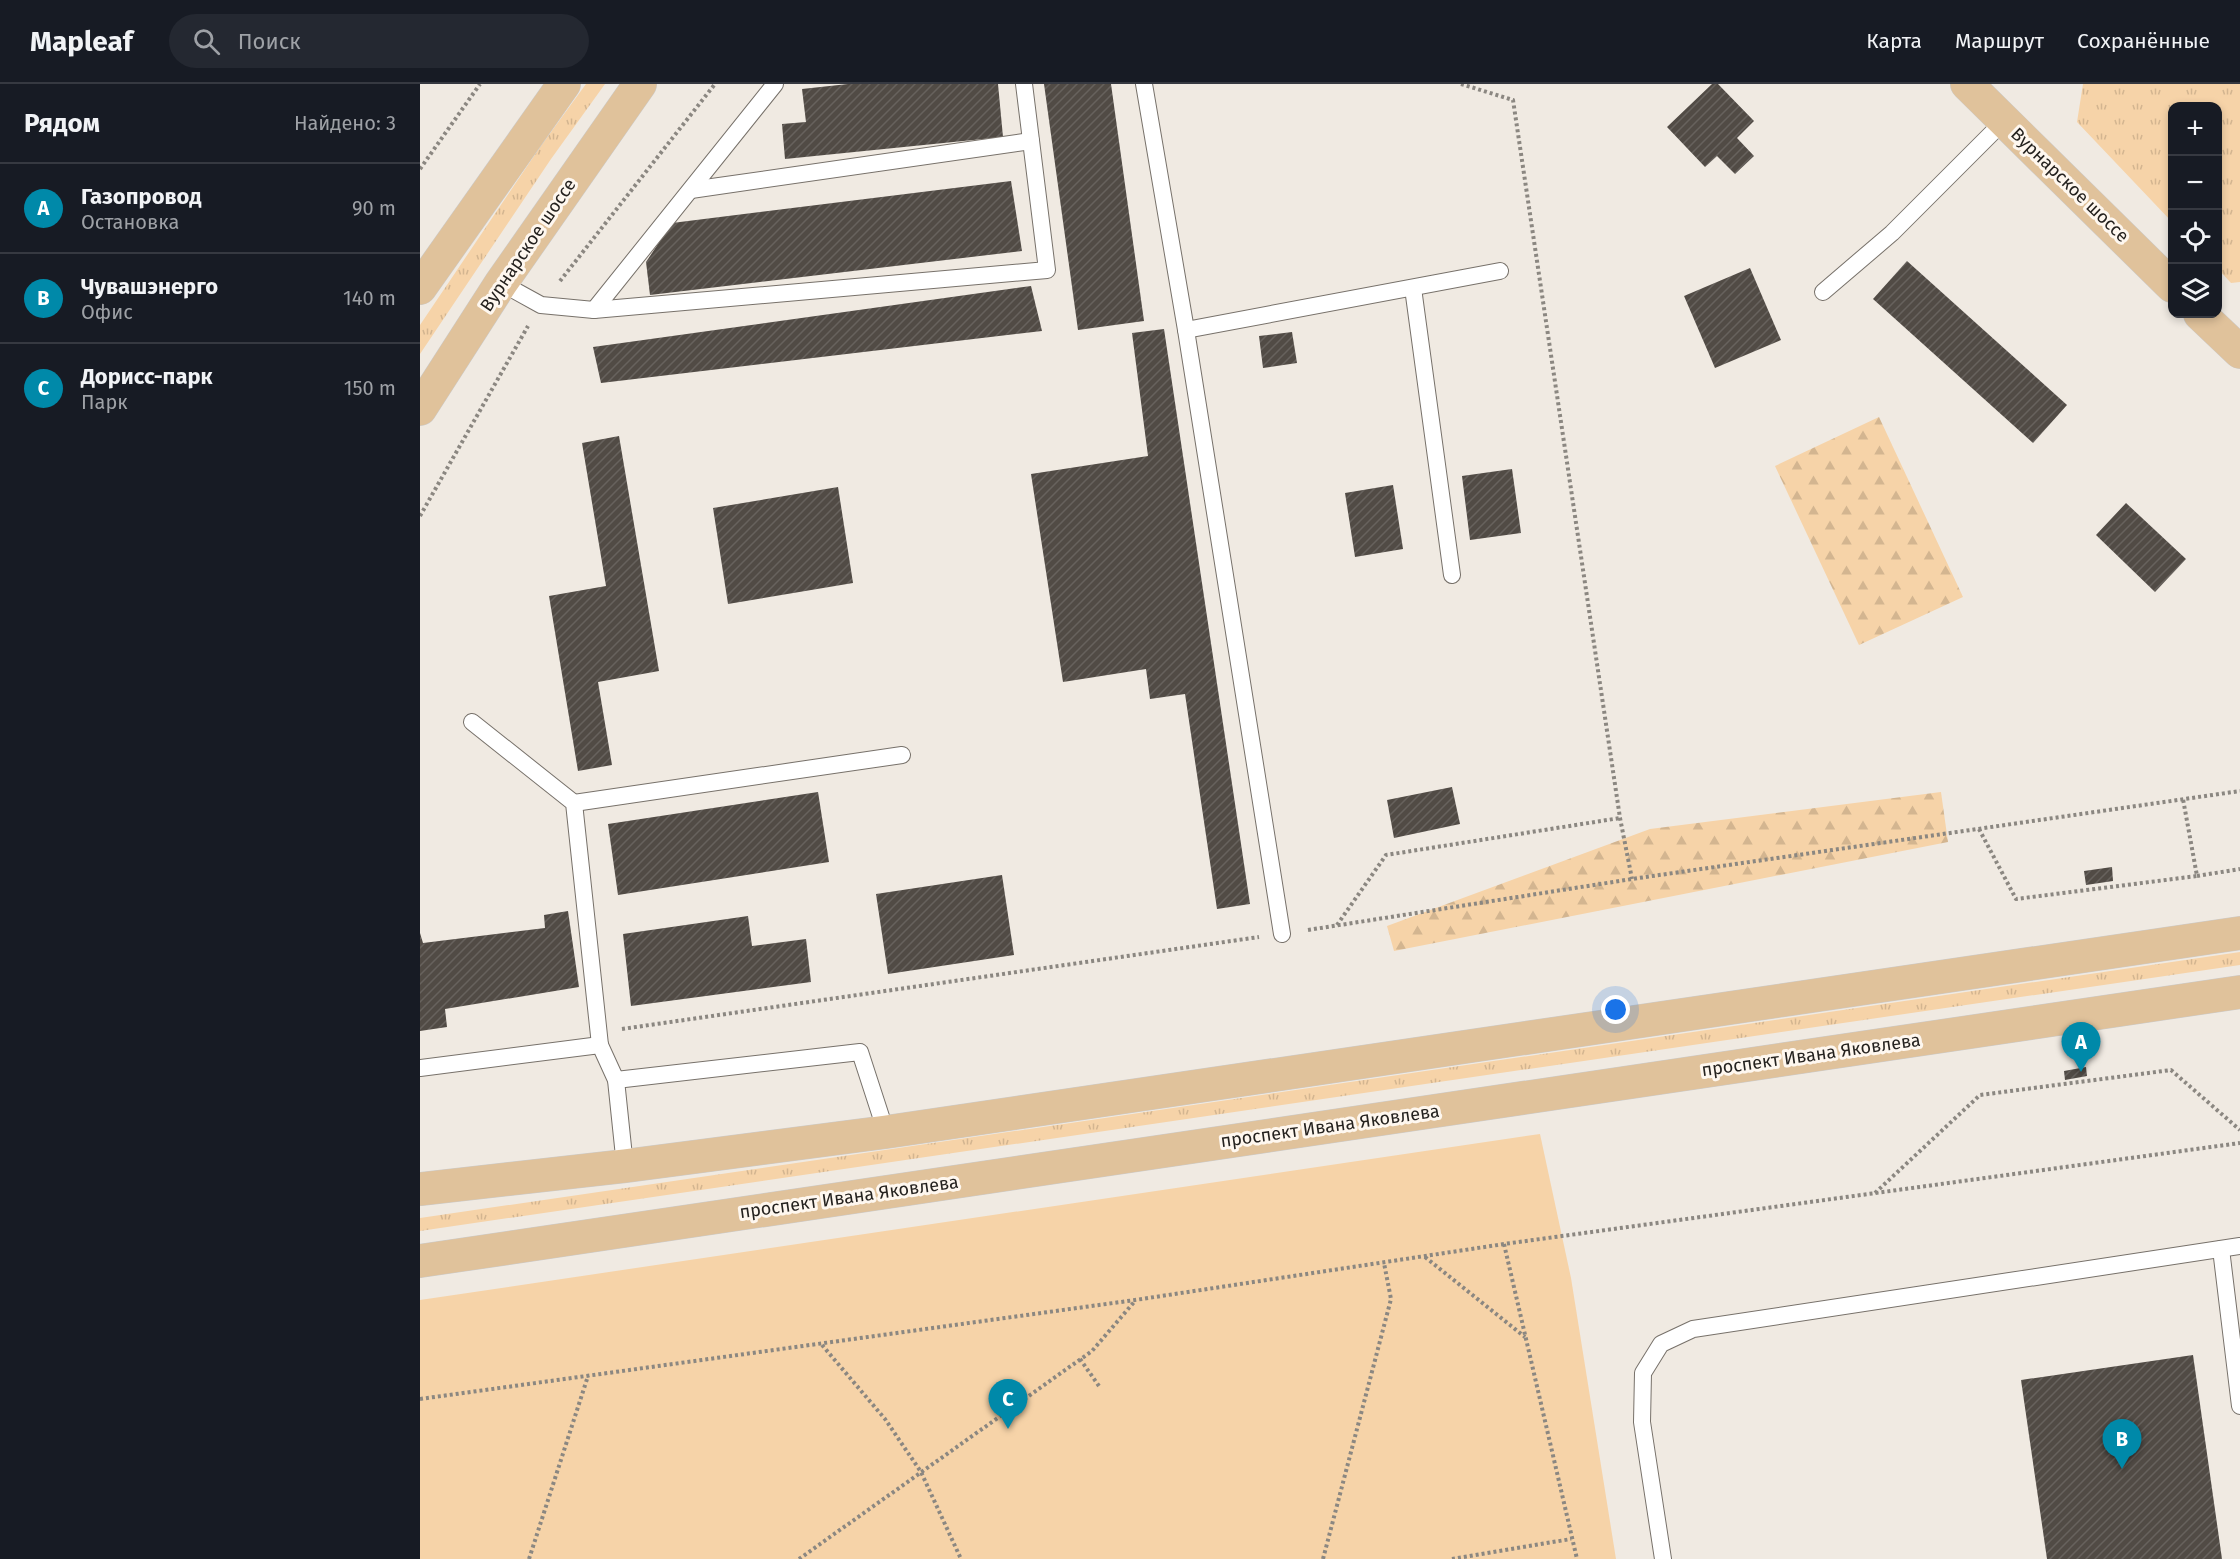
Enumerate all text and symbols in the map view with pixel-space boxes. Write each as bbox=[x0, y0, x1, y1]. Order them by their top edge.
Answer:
search box bbox=[169, 14, 589, 68]
text: Mapleaf bbox=[30, 25, 133, 58]
icon: search bbox=[190, 25, 223, 58]
text: Поиск bbox=[238, 28, 301, 55]
text: Карта bbox=[1866, 28, 1922, 54]
text: Маршрут bbox=[1955, 28, 2044, 54]
text: Сохранённые bbox=[2077, 28, 2210, 54]
map controls bbox=[2168, 102, 2222, 318]
button: + bbox=[2168, 102, 2222, 156]
text: Рядом bbox=[24, 108, 100, 139]
text: Найдено: 3 bbox=[294, 111, 396, 135]
street label: Вурнарское шоссе bbox=[2006, 123, 2134, 247]
button: − bbox=[2168, 156, 2222, 210]
street label: Вурнарское шоссе bbox=[475, 174, 581, 316]
text: Газопровод bbox=[81, 183, 201, 210]
text: A bbox=[38, 196, 49, 220]
text: 90 m bbox=[352, 196, 396, 220]
text: Остановка bbox=[81, 210, 179, 234]
button: locate bbox=[2168, 210, 2222, 264]
button: layers bbox=[2168, 264, 2222, 318]
text: Чувашэнерго bbox=[81, 273, 218, 300]
text: B bbox=[37, 286, 50, 310]
text: 140 m bbox=[343, 286, 396, 310]
text: Офис bbox=[81, 300, 133, 324]
text: Дорисс-парк bbox=[81, 363, 213, 390]
text: C bbox=[38, 376, 49, 400]
text: 150 m bbox=[344, 376, 396, 400]
text: Парк bbox=[81, 390, 128, 414]
your location bbox=[1601, 995, 1630, 1024]
pin: A bbox=[2062, 1022, 2100, 1072]
street label: проспект Ивана Яковлева bbox=[1700, 1029, 1922, 1081]
street label: проспект Ивана Яковлева bbox=[1219, 1100, 1441, 1152]
street label: проспект Ивана Яковлева bbox=[738, 1171, 960, 1223]
pin: C bbox=[988, 1380, 1028, 1429]
pin: B bbox=[2102, 1420, 2142, 1469]

